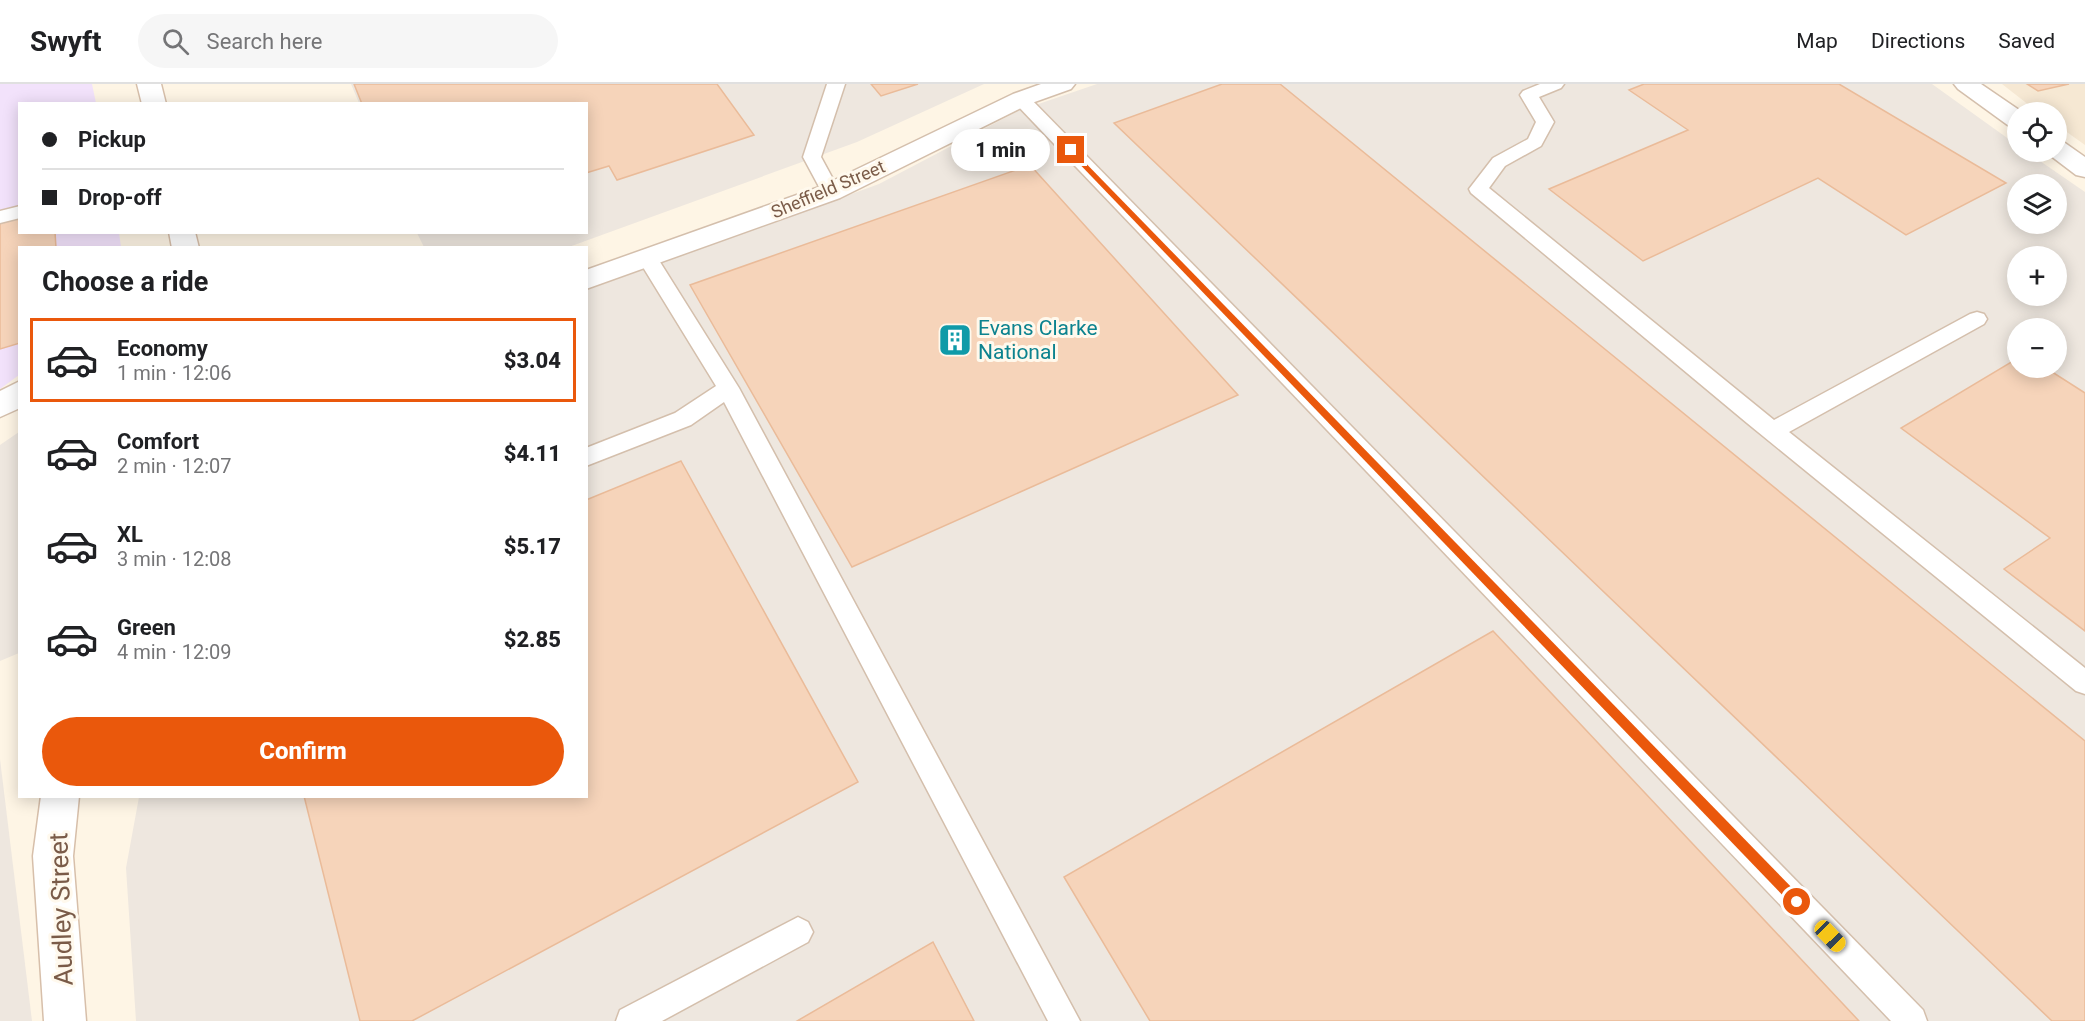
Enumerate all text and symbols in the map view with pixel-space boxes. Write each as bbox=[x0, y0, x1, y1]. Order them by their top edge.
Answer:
search box bbox=[138, 14, 558, 68]
text: Swyft bbox=[30, 25, 102, 58]
icon: search bbox=[159, 25, 192, 58]
text: Search here bbox=[207, 29, 322, 54]
text: Map bbox=[1796, 29, 1838, 53]
text: Directions bbox=[1871, 29, 1965, 53]
text: Saved bbox=[1998, 29, 2055, 53]
map controls bbox=[2007, 102, 2067, 378]
button: locate bbox=[2007, 102, 2067, 162]
text: Pickup bbox=[78, 127, 146, 152]
callout: 1 min bbox=[951, 129, 1050, 171]
route end bbox=[1057, 136, 1084, 163]
text: 1 min bbox=[975, 138, 1026, 162]
street label: Sheffield Street bbox=[768, 156, 888, 222]
button: layers bbox=[2007, 174, 2067, 234]
text: Drop-off bbox=[78, 185, 162, 210]
button: + bbox=[2007, 246, 2067, 306]
text: Choose a ride bbox=[42, 266, 208, 298]
place label: Evans Clarke National bbox=[978, 316, 1098, 364]
button: − bbox=[2007, 318, 2067, 378]
building icon: Evans Clarke National bbox=[937, 322, 973, 358]
icon: car bbox=[45, 333, 99, 387]
text: Economy bbox=[117, 336, 208, 361]
text: $3.04 bbox=[504, 348, 561, 373]
text: 1 min · 12:06 bbox=[117, 361, 232, 385]
icon: car bbox=[45, 426, 99, 480]
text: Comfort bbox=[117, 429, 199, 454]
text: $4.11 bbox=[504, 441, 561, 466]
text: 2 min · 12:07 bbox=[117, 454, 232, 478]
icon: car bbox=[45, 519, 99, 573]
text: XL bbox=[117, 522, 143, 547]
text: $5.17 bbox=[504, 534, 561, 559]
text: 3 min · 12:08 bbox=[117, 547, 232, 571]
icon: car bbox=[45, 612, 99, 666]
text: Green bbox=[117, 615, 176, 640]
text: $2.85 bbox=[504, 627, 561, 652]
text: 4 min · 12:09 bbox=[117, 640, 232, 664]
button: Confirm bbox=[42, 717, 564, 786]
street label: Audley Street bbox=[43, 832, 79, 986]
route start bbox=[1783, 888, 1810, 915]
car bbox=[1811, 917, 1849, 955]

